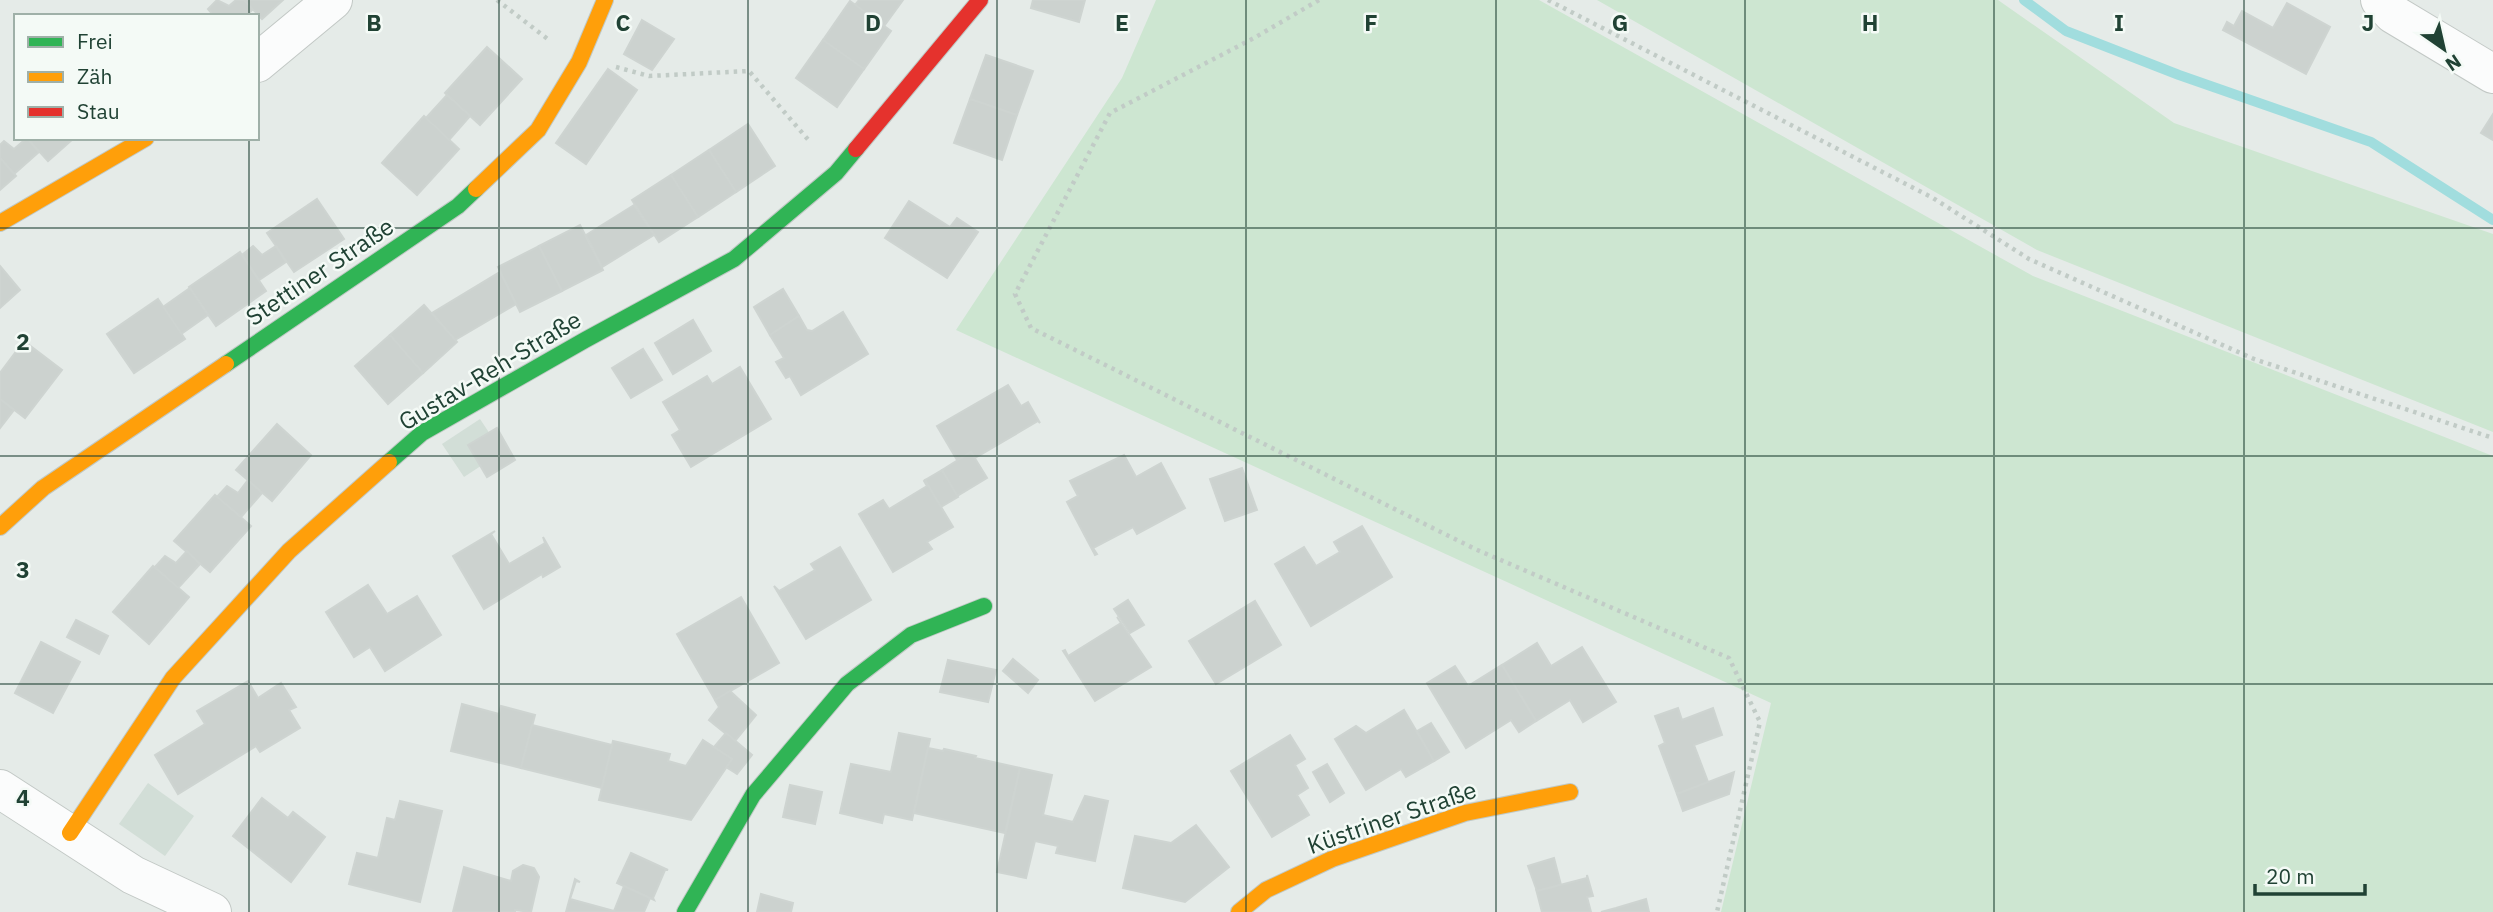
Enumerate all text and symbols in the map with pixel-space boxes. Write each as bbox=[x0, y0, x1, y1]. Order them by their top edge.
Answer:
text: B bbox=[366, 7, 382, 37]
text: C bbox=[616, 7, 631, 37]
text: D bbox=[865, 7, 881, 37]
text: E bbox=[1115, 7, 1129, 37]
text: F bbox=[1364, 7, 1378, 37]
text: G bbox=[1612, 7, 1628, 37]
text: H bbox=[1862, 7, 1878, 37]
text: I bbox=[2114, 7, 2124, 37]
text: J bbox=[2362, 7, 2374, 37]
legend bbox=[14, 14, 259, 140]
north arrow bbox=[2409, 14, 2479, 84]
text: Frei bbox=[77, 27, 113, 55]
text: N bbox=[2441, 49, 2466, 77]
text: Zäh bbox=[77, 62, 112, 90]
text: Stau bbox=[77, 97, 120, 125]
street label: Stettiner Straße bbox=[239, 210, 400, 332]
street label: Gustav-Reh-Straße bbox=[392, 303, 587, 437]
text: 2 bbox=[16, 326, 30, 356]
text: 3 bbox=[16, 554, 30, 584]
street label: Küstriner Straße bbox=[1303, 773, 1481, 861]
text: 4 bbox=[16, 782, 30, 812]
scale bar bbox=[2255, 852, 2365, 896]
text: 20 m bbox=[2266, 862, 2315, 890]

